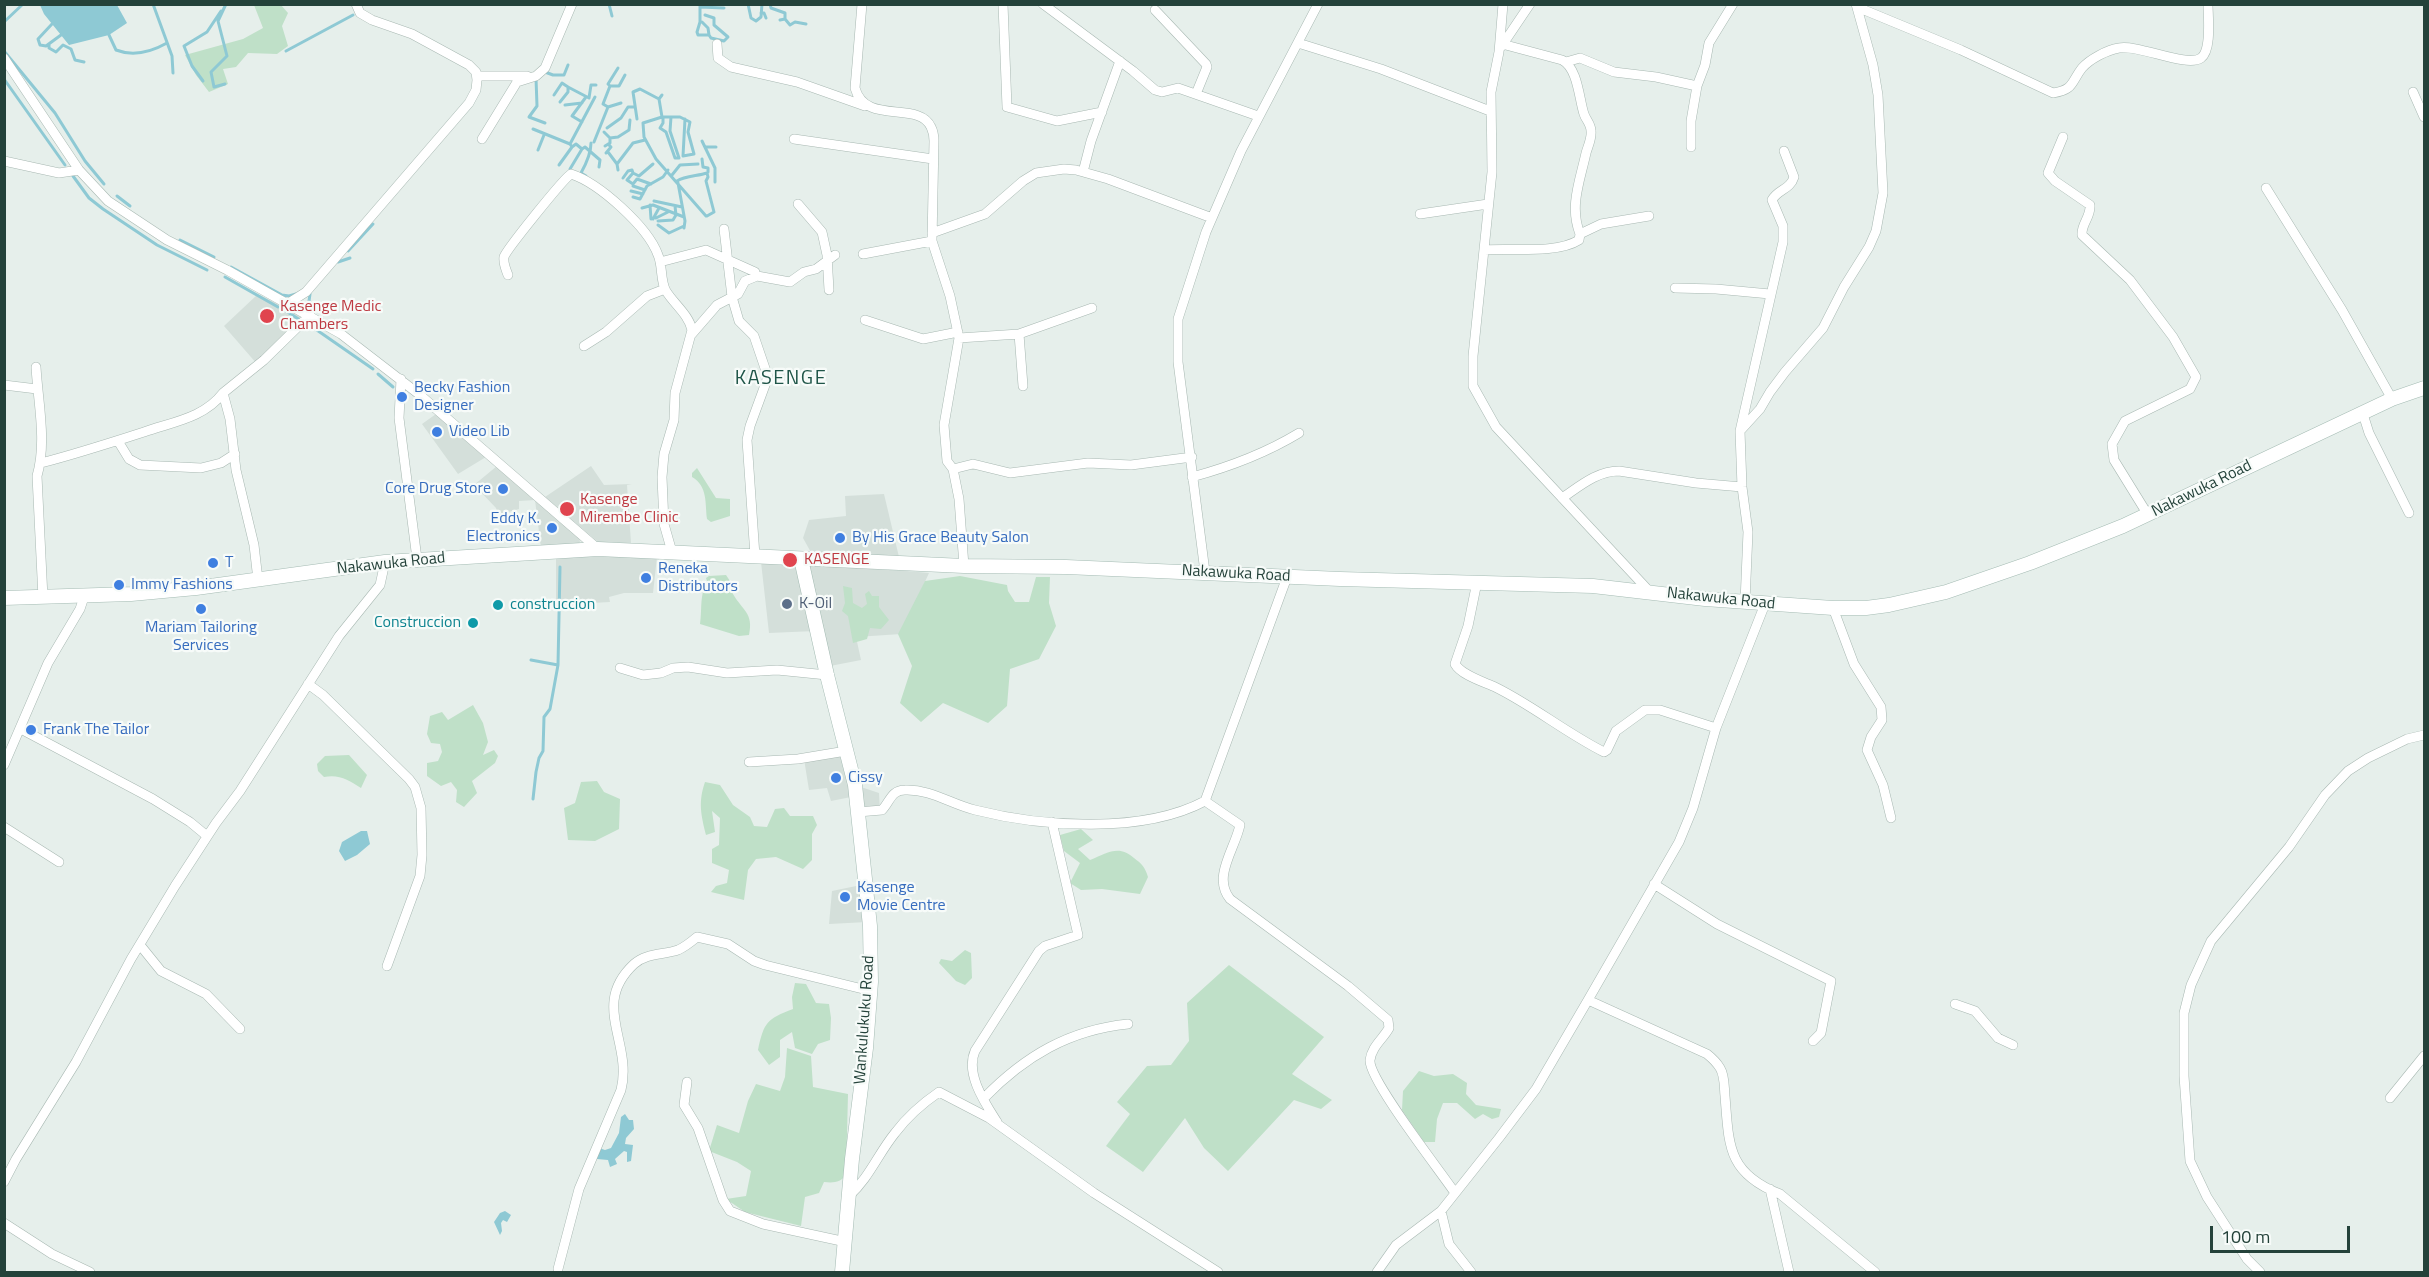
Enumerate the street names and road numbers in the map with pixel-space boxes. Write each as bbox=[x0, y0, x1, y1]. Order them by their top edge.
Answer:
street label: Nakawuka Road bbox=[2149, 456, 2255, 522]
street label: Nakawuka Road bbox=[336, 549, 446, 579]
street label: Nakawuka Road bbox=[1181, 562, 1291, 586]
street label: Nakawuka Road bbox=[1666, 584, 1776, 614]
street label: Wankulukuku Road bbox=[851, 955, 879, 1085]

